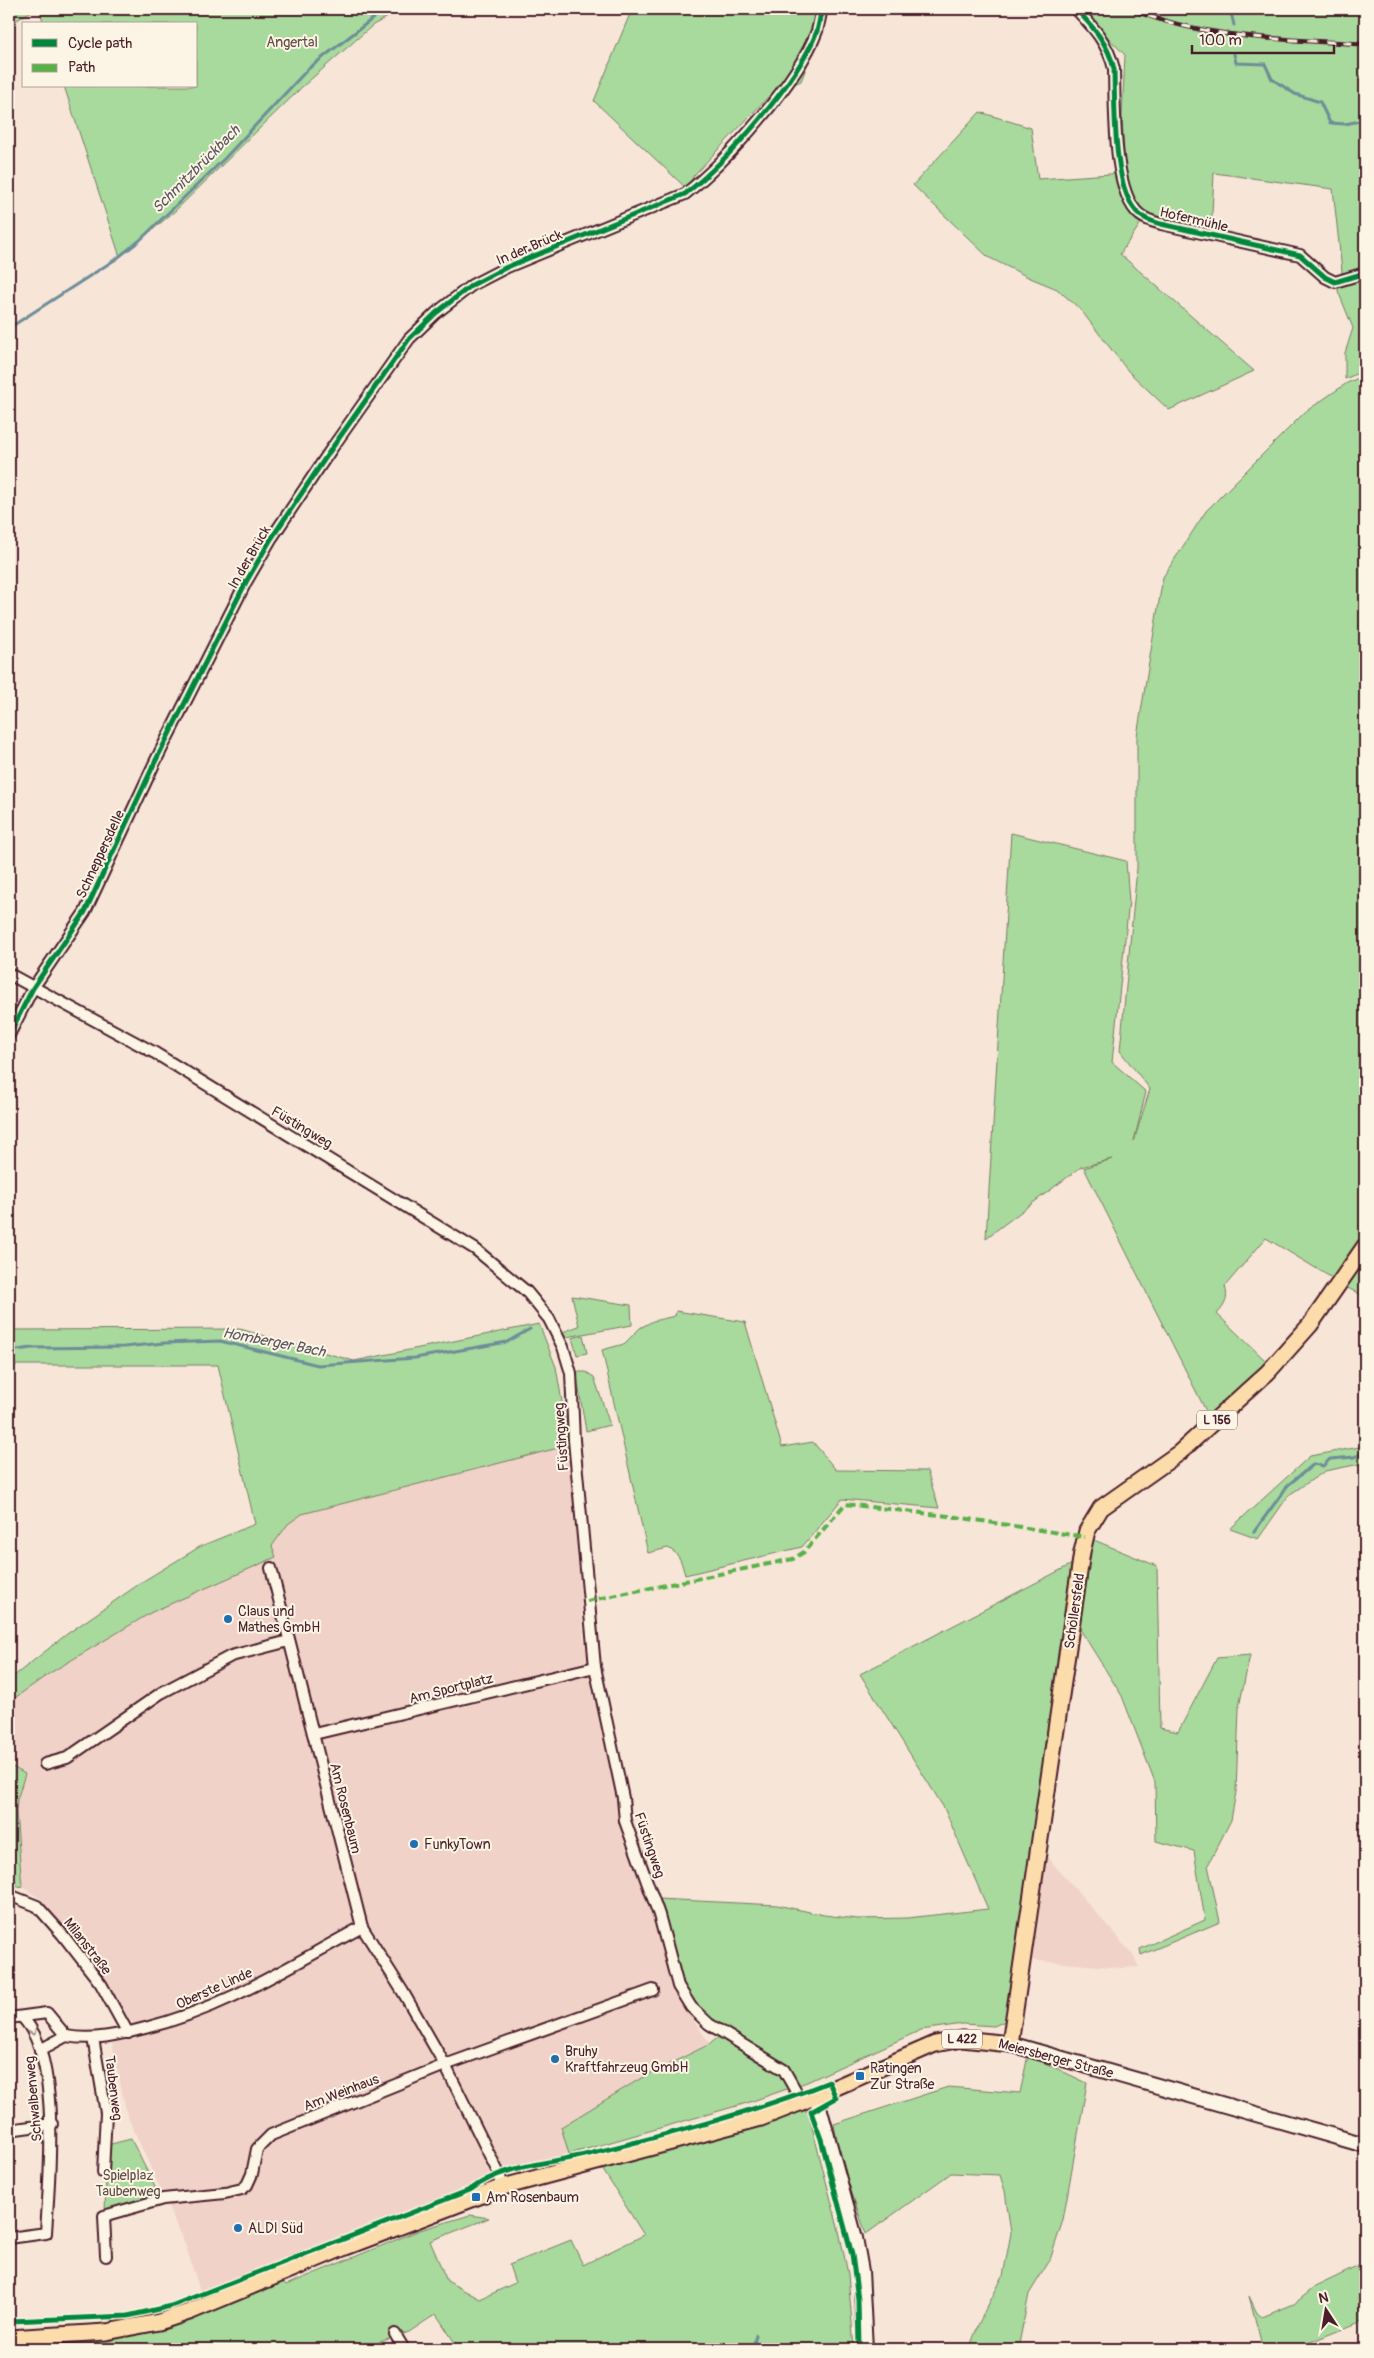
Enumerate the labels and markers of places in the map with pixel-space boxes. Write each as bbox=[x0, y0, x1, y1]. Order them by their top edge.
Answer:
place label: Claus und Mathes GmbH bbox=[238, 1603, 320, 1636]
marker: Claus und Mathes GmbH bbox=[222, 1613, 234, 1625]
place label: FunkyTown bbox=[424, 1836, 491, 1853]
marker: FunkyTown bbox=[408, 1838, 420, 1850]
place label: Bruhy Kraftfahrzeug GmbH bbox=[565, 2043, 688, 2076]
marker: Bruhy Kraftfahrzeug GmbH bbox=[549, 2053, 561, 2065]
place label: Ratingen Zur Straße bbox=[870, 2060, 935, 2093]
marker: Ratingen Zur Straße bbox=[854, 2070, 866, 2082]
place label: Am Rosenbaum bbox=[486, 2189, 579, 2206]
marker: Am Rosenbaum bbox=[470, 2191, 482, 2203]
place label: ALDI Süd bbox=[248, 2220, 303, 2237]
marker: ALDI Süd bbox=[232, 2222, 244, 2234]

